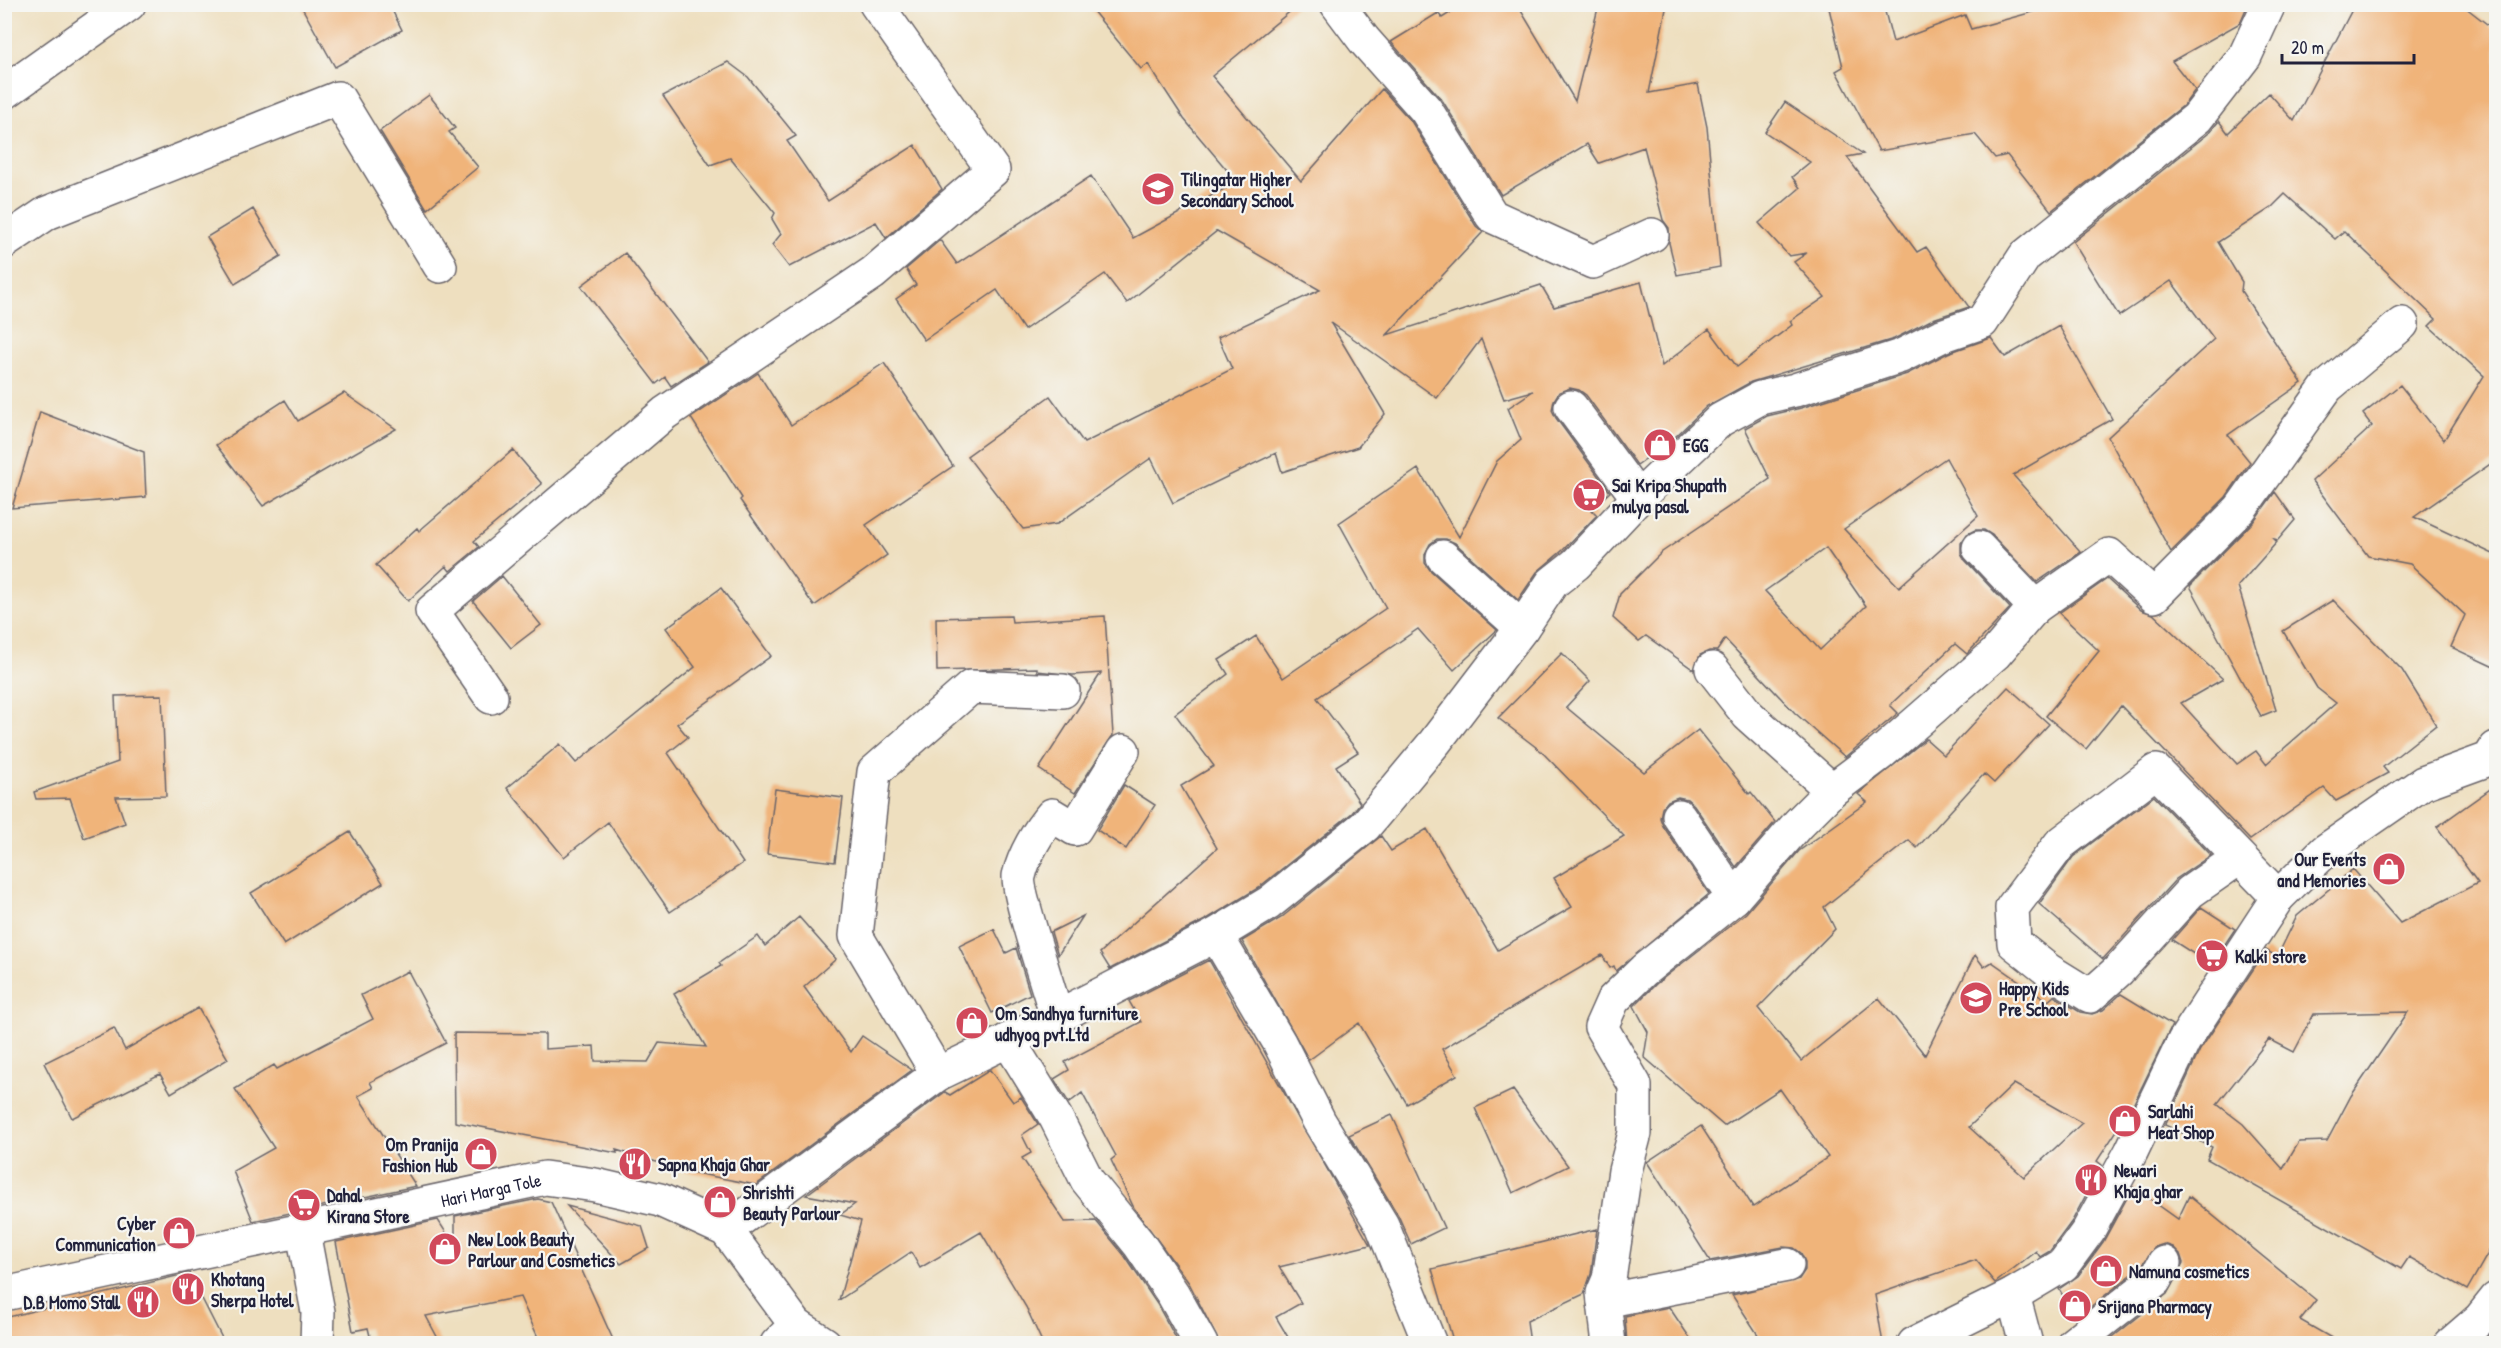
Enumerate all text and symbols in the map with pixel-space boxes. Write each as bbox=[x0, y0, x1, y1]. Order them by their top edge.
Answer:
scale bar bbox=[2282, 27, 2414, 65]
text: 20 m bbox=[2291, 35, 2324, 60]
place label: Tilingatar Higher Secondary School bbox=[1180, 167, 1295, 214]
school or university icon: Tilingatar Higher Secondary School bbox=[1140, 171, 1176, 207]
shop icon: EGG bbox=[1642, 427, 1678, 463]
place label: EGG bbox=[1683, 433, 1709, 458]
place label: Sai Kripa Shupath mulya pasal bbox=[1612, 473, 1727, 520]
supermarket icon: Sai Kripa Shupath mulya pasal bbox=[1571, 477, 1607, 513]
place label: Our Events and Memories bbox=[2277, 847, 2366, 893]
shop icon: Our Events and Memories bbox=[2371, 851, 2407, 887]
supermarket icon: Kalki store bbox=[2194, 938, 2230, 974]
place label: Kalki store bbox=[2235, 944, 2307, 969]
place label: Happy Kids Pre School bbox=[1999, 976, 2069, 1022]
school or university icon: Happy Kids Pre School bbox=[1958, 980, 1994, 1016]
place label: Om Sandhya furniture udhyog pvt.Ltd bbox=[995, 1001, 1139, 1048]
shop icon: Om Sandhya furniture udhyog pvt.Ltd bbox=[954, 1005, 990, 1041]
place label: Sarlahi Meat Shop bbox=[2148, 1099, 2214, 1146]
shop icon: Sarlahi Meat Shop bbox=[2107, 1103, 2143, 1139]
place label: Om Pranija Fashion Hub bbox=[382, 1132, 459, 1178]
shop icon: Om Pranija Fashion Hub bbox=[463, 1136, 499, 1172]
restaurant icon: Sapna Khaja Ghar bbox=[617, 1146, 653, 1182]
place label: Sapna Khaja Ghar bbox=[658, 1152, 770, 1178]
place label: Newari Khaja ghar bbox=[2114, 1158, 2183, 1205]
restaurant icon: Newari Khaja ghar bbox=[2073, 1162, 2109, 1198]
street label: Hari Marga Tole bbox=[438, 1167, 544, 1213]
place label: Shrishti Beauty Parlour bbox=[743, 1180, 840, 1227]
place label: Dahal Kirana Store bbox=[327, 1183, 410, 1229]
shop icon: Shrishti Beauty Parlour bbox=[702, 1184, 738, 1220]
supermarket icon: Dahal Kirana Store bbox=[286, 1187, 322, 1223]
place label: Cyber Communication bbox=[55, 1211, 156, 1257]
shop icon: Cyber Communication bbox=[161, 1215, 197, 1251]
place label: New Look Beauty Parlour and Cosmetics bbox=[468, 1227, 615, 1273]
shop icon: New Look Beauty Parlour and Cosmetics bbox=[427, 1231, 463, 1267]
shop icon: Namuna cosmetics bbox=[2088, 1253, 2124, 1289]
place label: Namuna cosmetics bbox=[2129, 1259, 2249, 1284]
place label: Khotang Sherpa Hotel bbox=[211, 1267, 295, 1314]
restaurant icon: Khotang Sherpa Hotel bbox=[170, 1271, 206, 1307]
restaurant icon: D.B Momo Stall bbox=[125, 1284, 161, 1320]
shop icon: Srijana Pharmacy bbox=[2057, 1288, 2093, 1324]
place label: D.B Momo Stall bbox=[23, 1290, 121, 1315]
place label: Srijana Pharmacy bbox=[2098, 1294, 2212, 1320]

